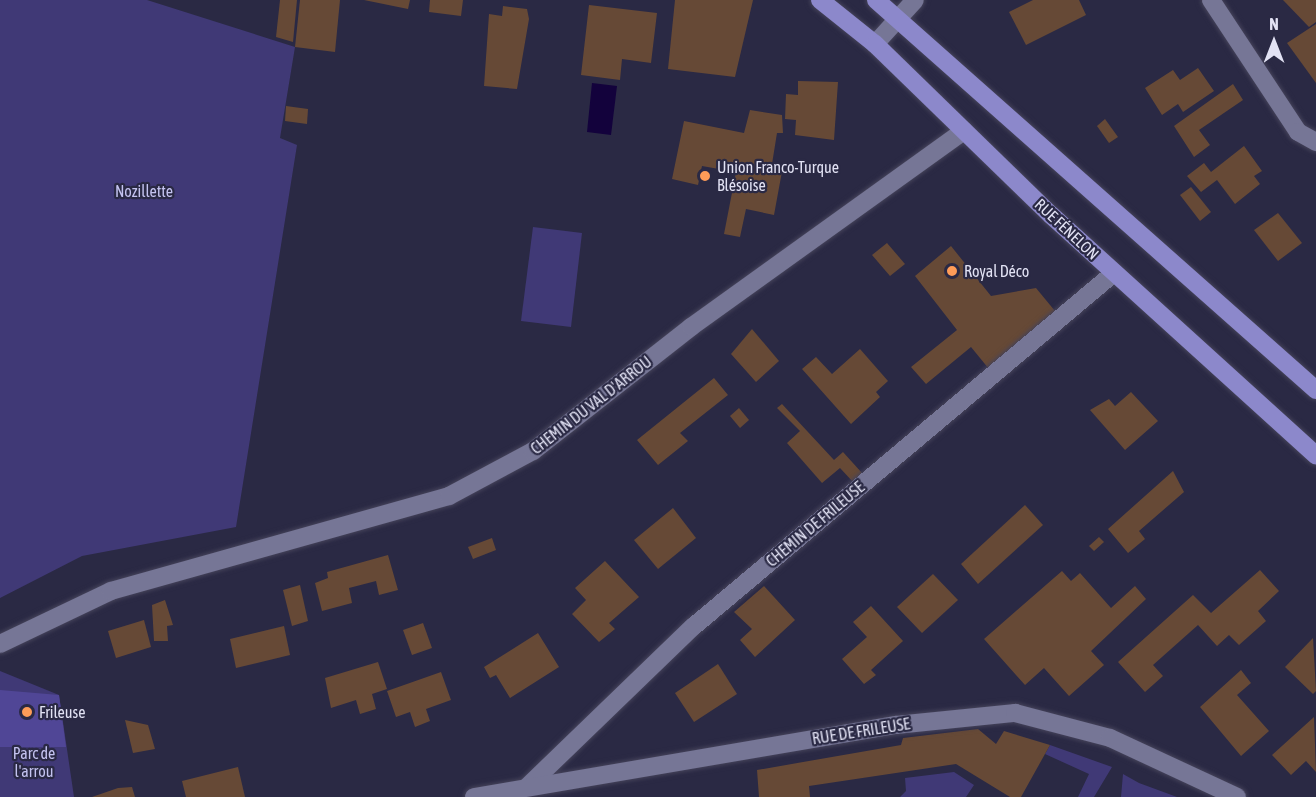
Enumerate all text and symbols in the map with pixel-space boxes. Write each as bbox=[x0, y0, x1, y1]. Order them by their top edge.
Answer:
north arrow bbox=[1244, 12, 1304, 72]
text: N bbox=[1269, 15, 1279, 33]
place label: Union Franco-Turque Blésoise bbox=[717, 157, 839, 195]
marker: Union Franco-Turque Blésoise bbox=[698, 169, 712, 183]
park label: Nozillette bbox=[115, 181, 173, 201]
street label: RUE FÉNELON bbox=[1031, 194, 1103, 264]
place label: Royal Déco bbox=[964, 261, 1029, 281]
marker: Royal Déco bbox=[945, 264, 959, 278]
street label: CHEMIN DU VAL D'ARROU bbox=[527, 352, 655, 458]
street label: CHEMIN DE FRILEUSE bbox=[762, 477, 868, 571]
place label: Frileuse bbox=[39, 702, 86, 722]
marker: Frileuse bbox=[20, 705, 34, 719]
street label: RUE DE FRILEUSE bbox=[811, 714, 911, 748]
park label: Parc de l'arrou bbox=[13, 743, 55, 781]

